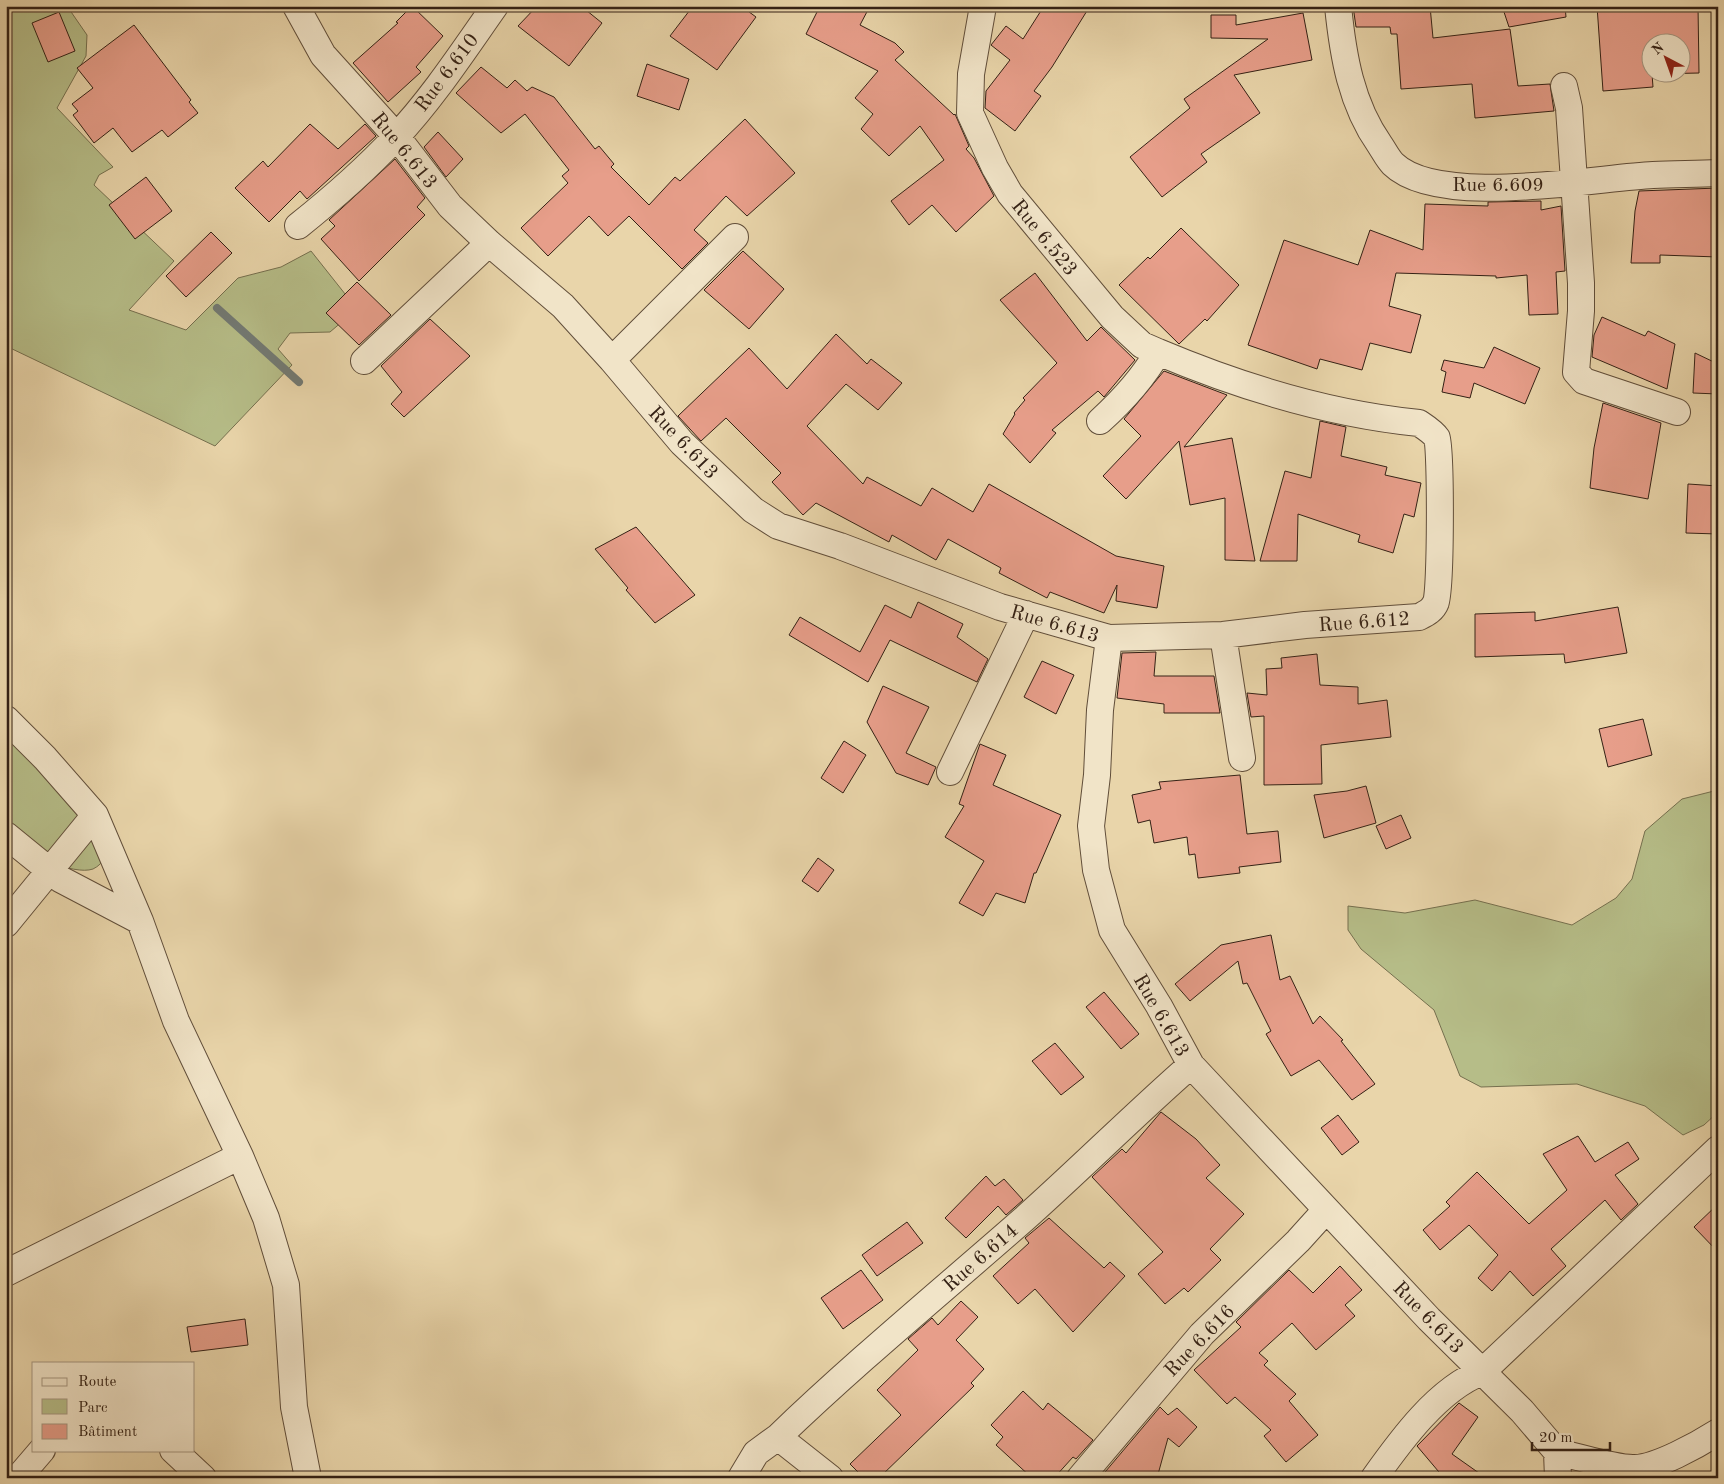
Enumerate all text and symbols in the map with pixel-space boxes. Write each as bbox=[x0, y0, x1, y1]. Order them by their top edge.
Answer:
street label: Rue 6.610 bbox=[412, 31, 483, 116]
north arrow bbox=[1642, 32, 1692, 82]
text: N bbox=[1649, 40, 1667, 58]
street label: Rue 6.613 bbox=[367, 109, 440, 193]
street label: Rue 6.609 bbox=[1452, 176, 1544, 196]
street label: Rue 6.523 bbox=[1007, 196, 1080, 280]
street label: Rue 6.613 bbox=[644, 403, 721, 484]
street label: Rue 6.613 bbox=[1008, 603, 1101, 647]
street label: Rue 6.612 bbox=[1318, 610, 1411, 636]
street label: Rue 6.613 bbox=[1129, 971, 1192, 1061]
street label: Rue 6.614 bbox=[940, 1221, 1023, 1296]
street label: Rue 6.613 bbox=[1388, 1278, 1467, 1358]
street label: Rue 6.616 bbox=[1161, 1301, 1240, 1381]
legend bbox=[32, 1362, 195, 1452]
text: Route bbox=[78, 1375, 116, 1390]
text: Parc bbox=[78, 1401, 108, 1416]
scale bar bbox=[1532, 1419, 1609, 1451]
text: Bâtiment bbox=[78, 1425, 137, 1440]
text: 20 m bbox=[1539, 1431, 1573, 1446]

